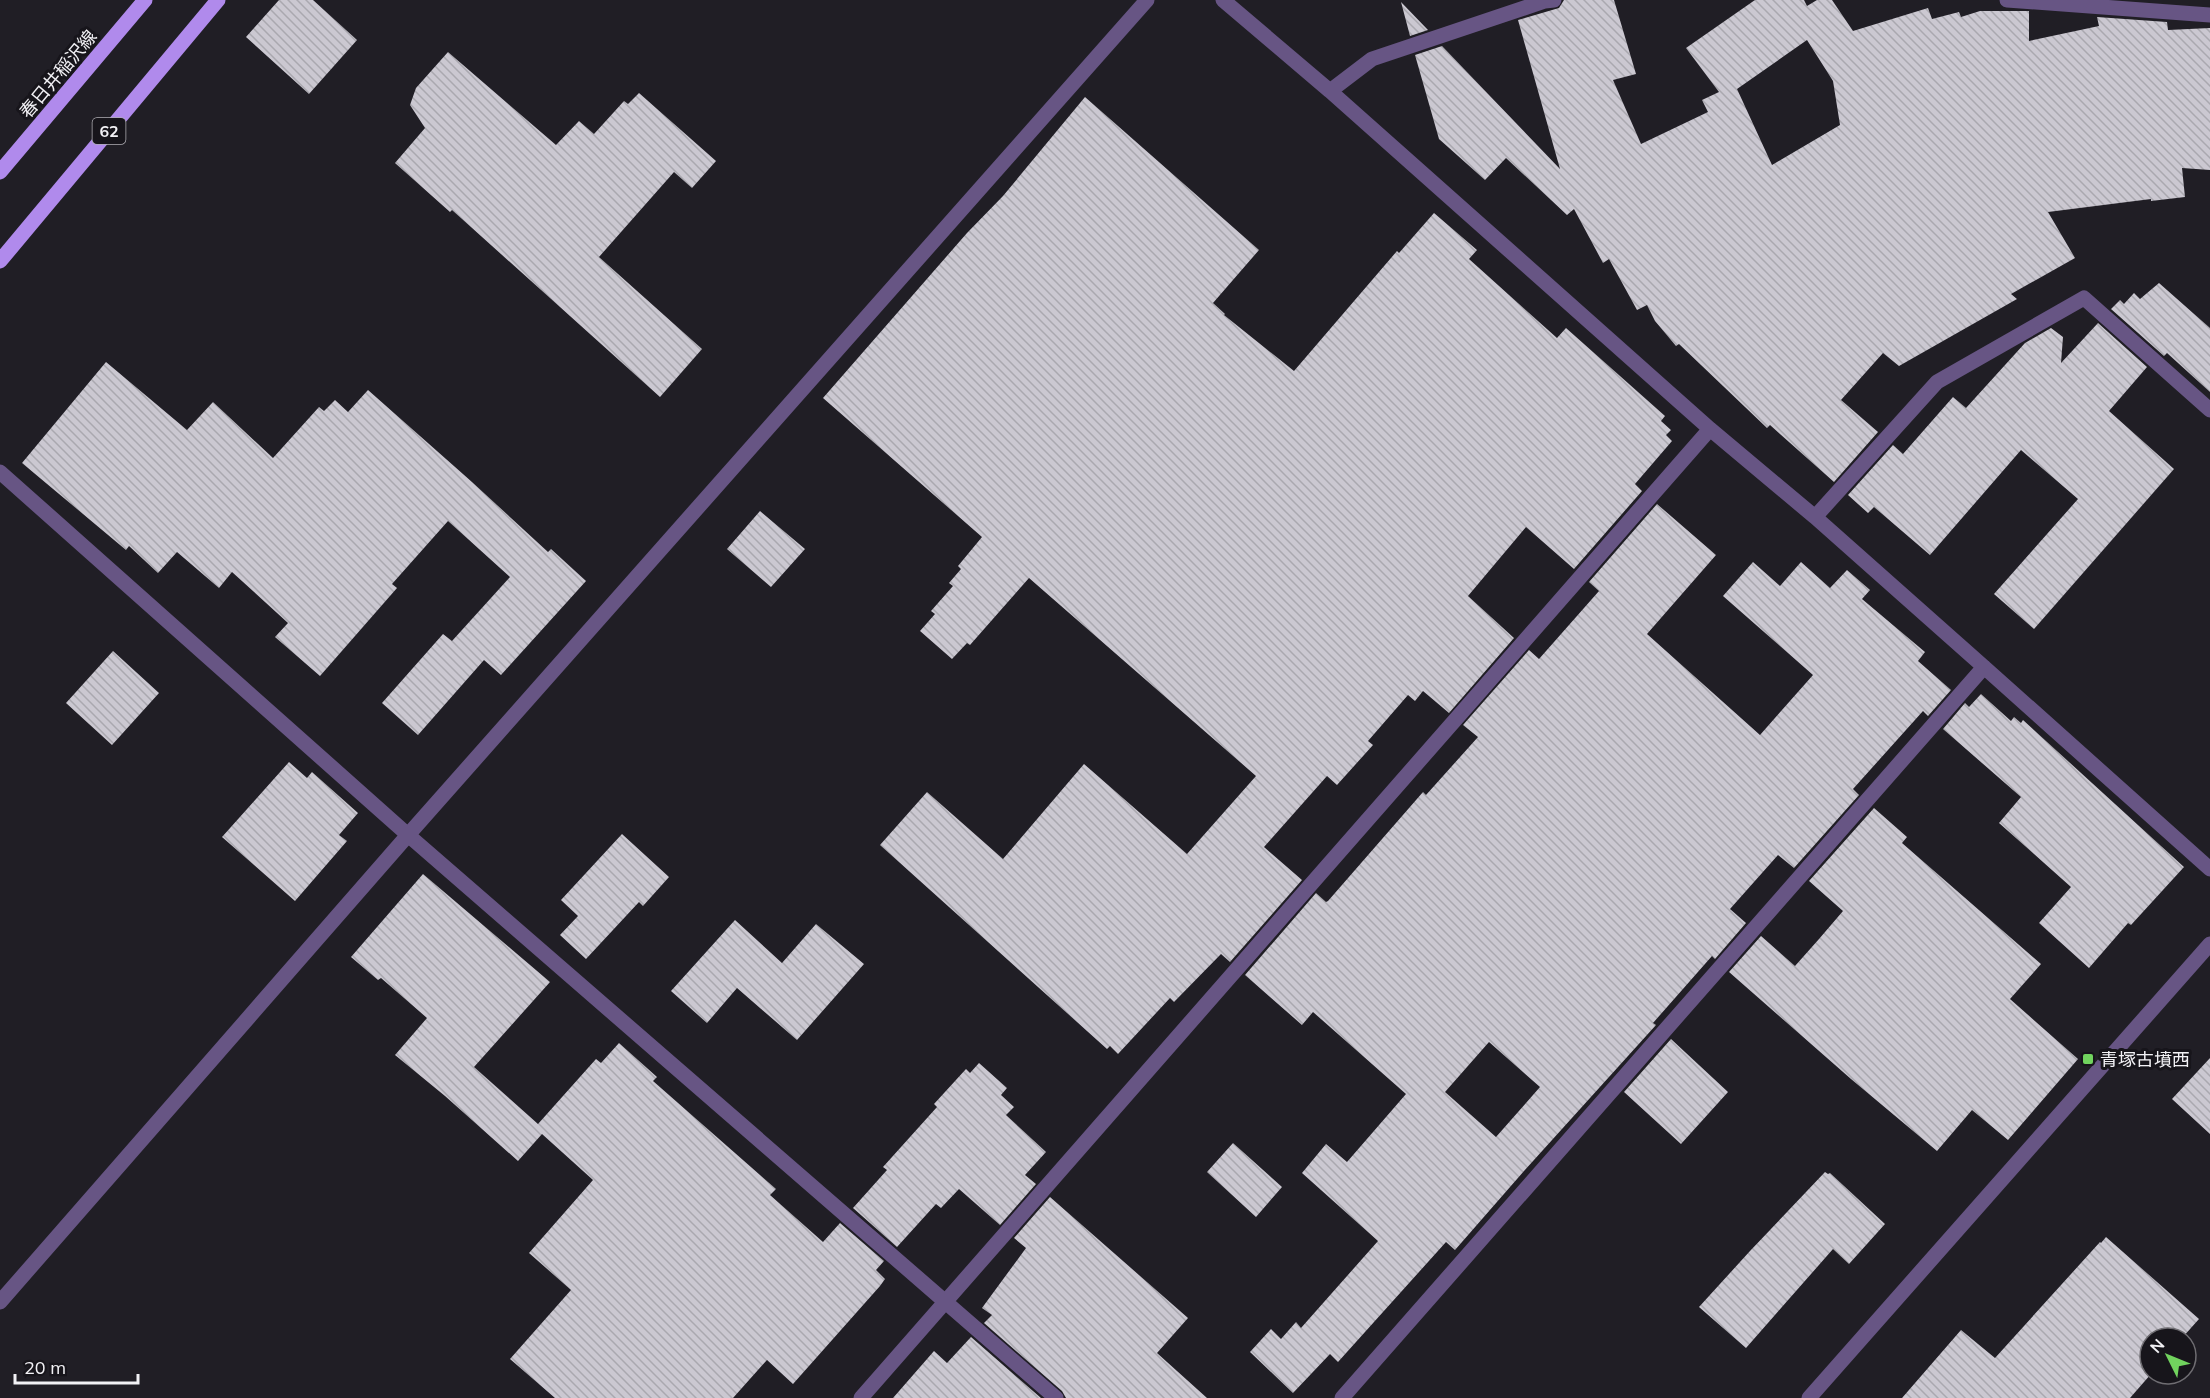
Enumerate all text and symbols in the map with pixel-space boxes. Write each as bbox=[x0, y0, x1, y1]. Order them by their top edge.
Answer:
street label: 春日井稲沢線 bbox=[14, 25, 102, 123]
road number: 62 bbox=[92, 118, 126, 144]
place label: 青塚古墳西 bbox=[2100, 1048, 2190, 1071]
marker: 青塚古墳西 bbox=[2081, 1052, 2095, 1066]
north arrow bbox=[2138, 1326, 2198, 1386]
text: N bbox=[2146, 1335, 2168, 1357]
scale bar bbox=[15, 1347, 138, 1385]
text: 20 m bbox=[24, 1356, 66, 1379]

